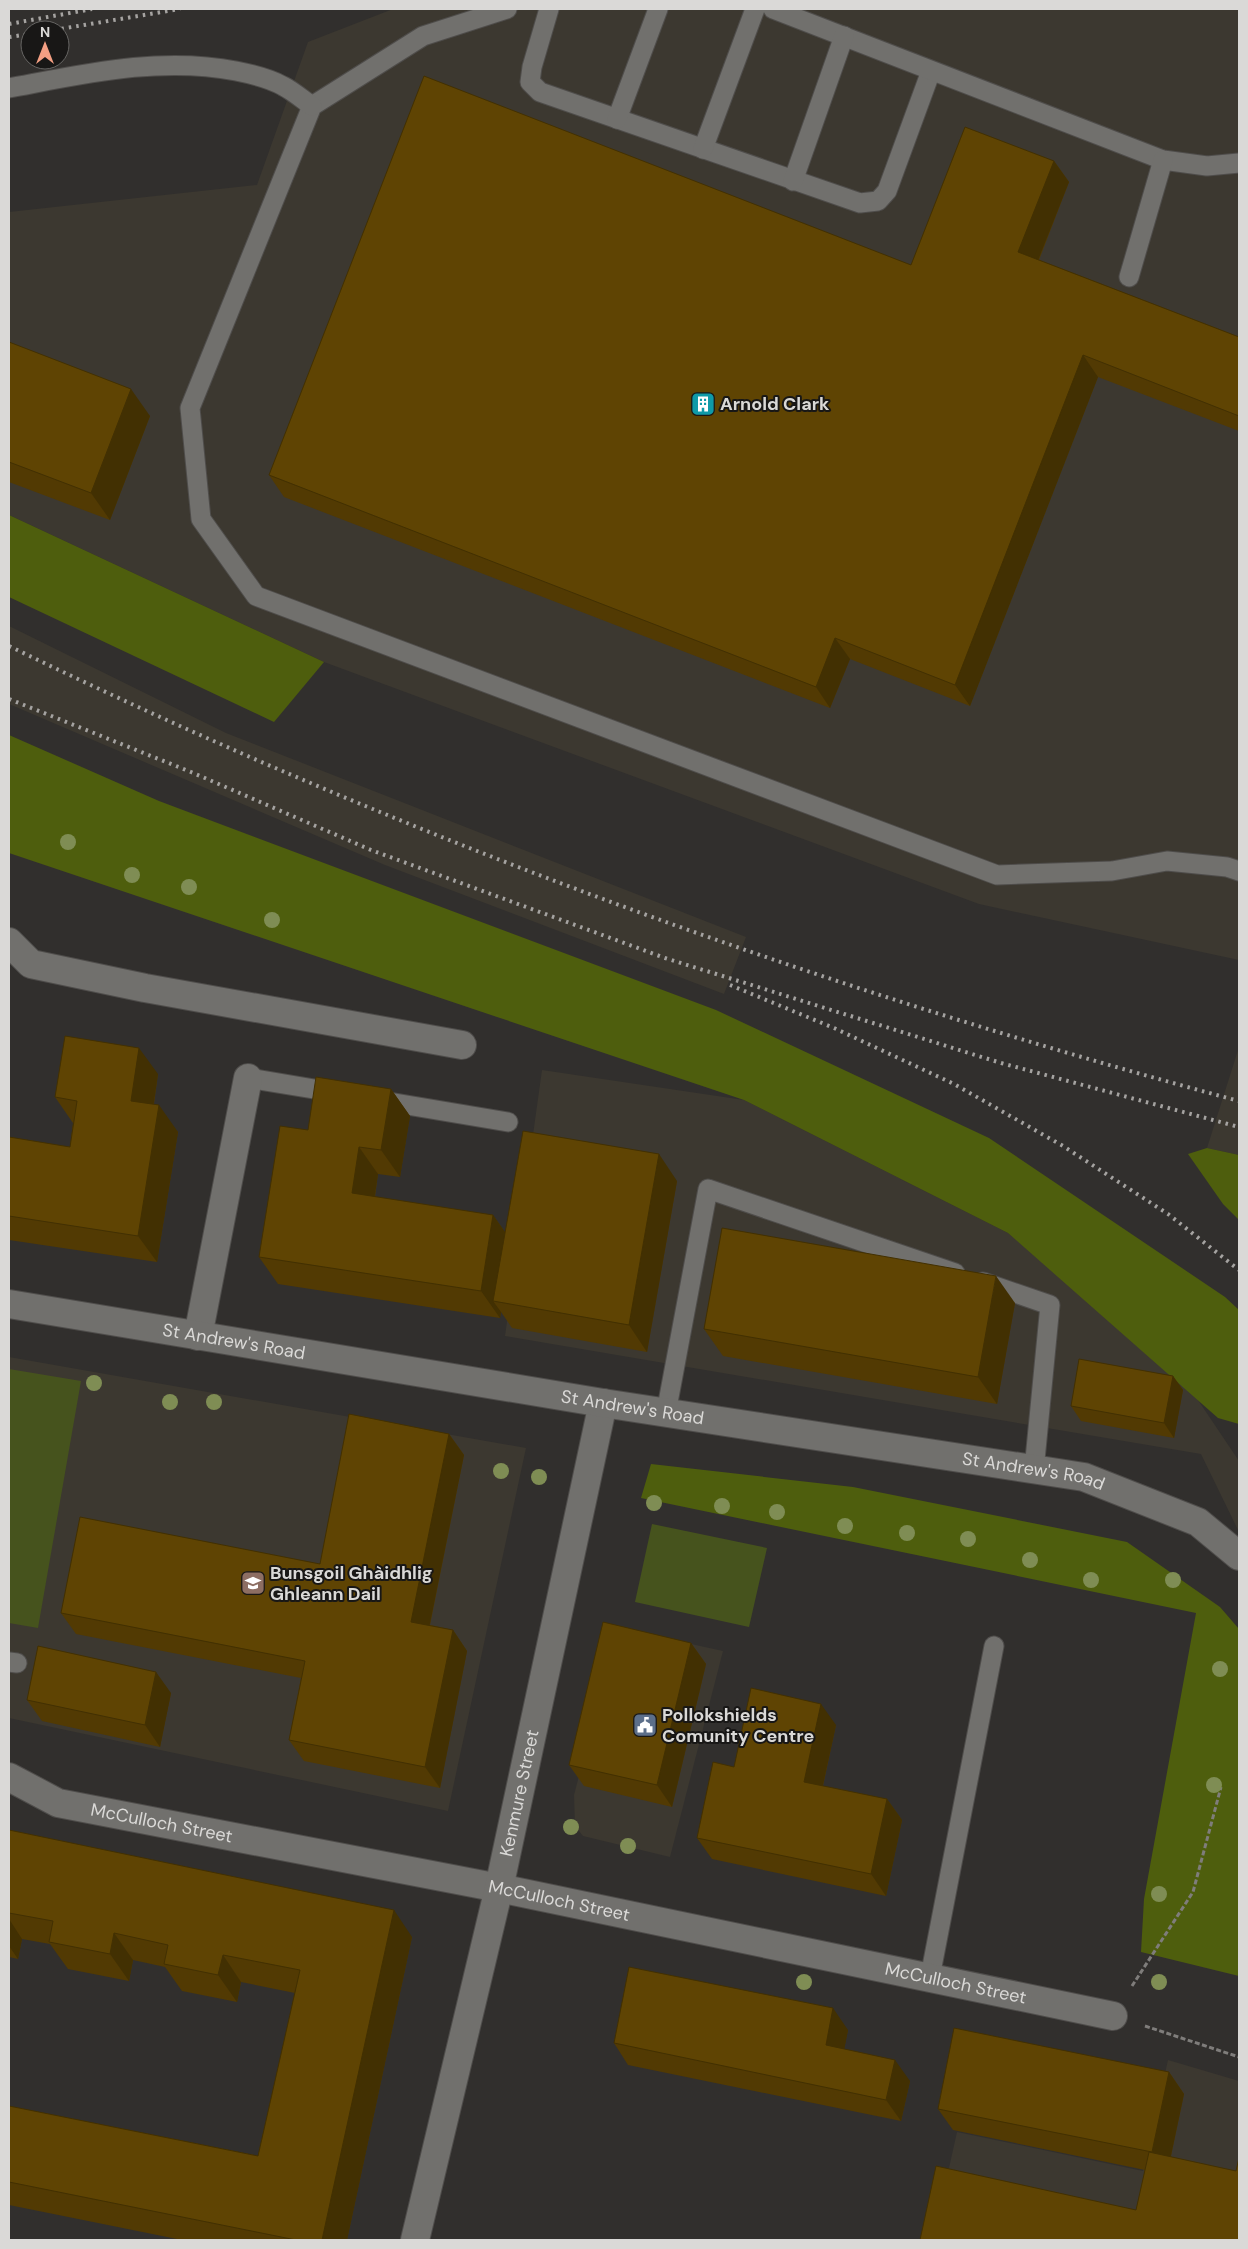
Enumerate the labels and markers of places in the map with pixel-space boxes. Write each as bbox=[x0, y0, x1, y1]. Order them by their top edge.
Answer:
building icon: Arnold Clark bbox=[690, 391, 716, 417]
place label: Arnold Clark bbox=[720, 392, 830, 416]
place label: Bunsgoil Ghàidhlig Ghleann Dail bbox=[270, 1561, 433, 1606]
school or university icon: Bunsgoil Ghàidhlig Ghleann Dail bbox=[240, 1570, 266, 1596]
place label: Pollokshields Comunity Centre bbox=[662, 1703, 814, 1748]
public building icon: Pollokshields Comunity Centre bbox=[632, 1712, 658, 1738]

